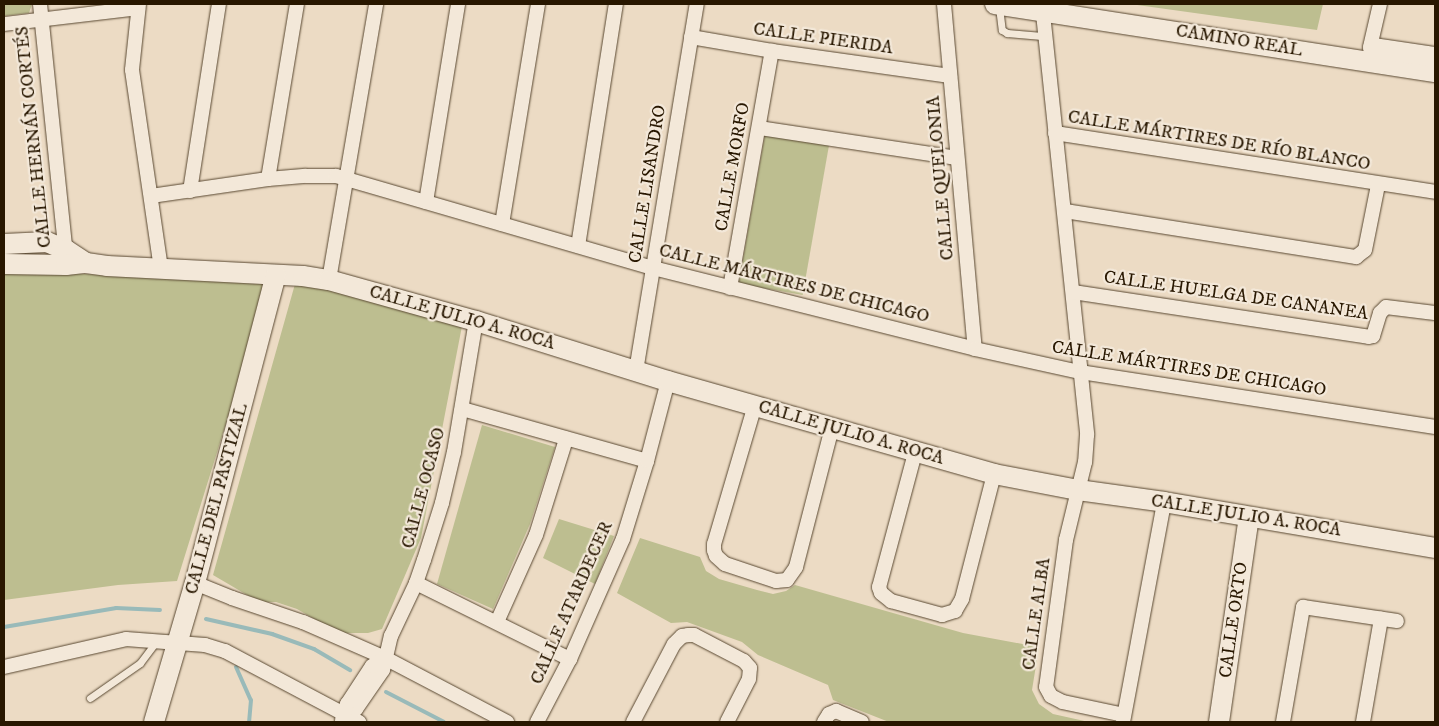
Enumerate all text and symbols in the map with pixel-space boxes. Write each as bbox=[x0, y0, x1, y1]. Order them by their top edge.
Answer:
street label: CALLE PIERIDA bbox=[752, 19, 894, 59]
street label: CAMINO REAL bbox=[1174, 20, 1304, 62]
street label: CALLE HERNÁN CORTÉS bbox=[12, 25, 56, 249]
street label: CALLE QUELONIA bbox=[923, 95, 959, 261]
street label: CALLE MORFO bbox=[711, 101, 755, 233]
street label: CALLE LISANDRO bbox=[625, 103, 671, 265]
street label: CALLE MÁRTIRES DE RÍO BLANCO bbox=[1066, 106, 1372, 176]
street label: CALLE MÁRTIRES DE CHICAGO bbox=[657, 240, 931, 328]
street label: CALLE HUELGA DE CANANEA bbox=[1102, 267, 1370, 325]
street label: CALLE JULIO A. ROCA bbox=[367, 281, 557, 355]
street label: CALLE MÁRTIRES DE CHICAGO bbox=[1050, 337, 1328, 401]
street label: CALLE JULIO A. ROCA bbox=[756, 396, 946, 470]
street label: CALLE DEL PASTIZAL bbox=[181, 401, 253, 597]
street label: CALLE OCASO bbox=[397, 425, 451, 551]
street label: CALLE JULIO A. ROCA bbox=[1150, 490, 1342, 542]
street label: CALLE ATARDECER bbox=[526, 518, 618, 688]
street label: CALLE ALBA bbox=[1018, 556, 1056, 672]
street label: CALLE ORTO bbox=[1215, 561, 1253, 679]

